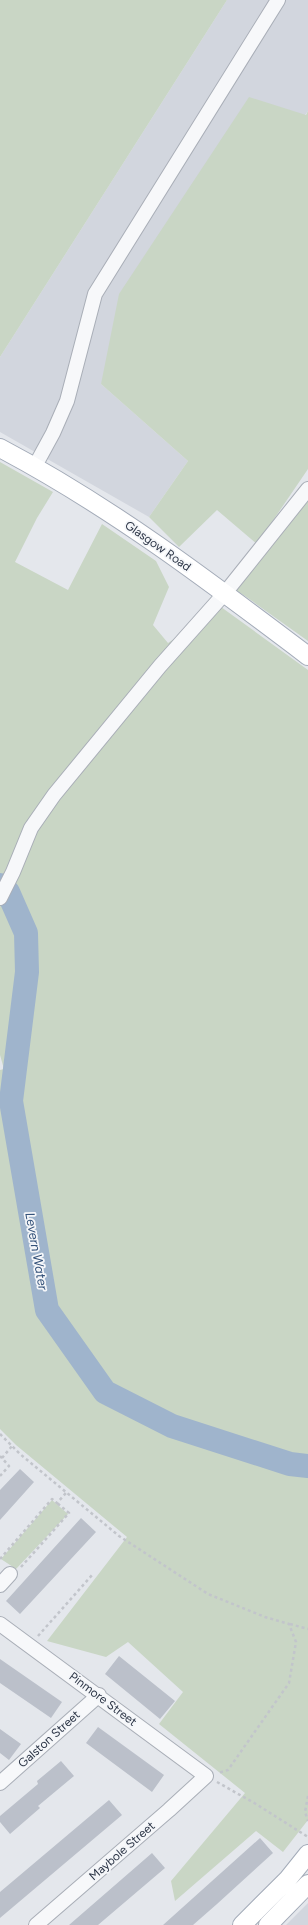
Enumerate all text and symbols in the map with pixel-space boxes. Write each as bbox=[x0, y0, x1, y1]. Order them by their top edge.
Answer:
street label: Glasgow Road bbox=[122, 518, 194, 574]
water label: Levern Water bbox=[22, 1211, 51, 1292]
street label: Pinmore Street bbox=[67, 1669, 140, 1729]
street label: Galston Street bbox=[15, 1707, 83, 1770]
street label: Maybole Street bbox=[86, 1818, 158, 1883]

